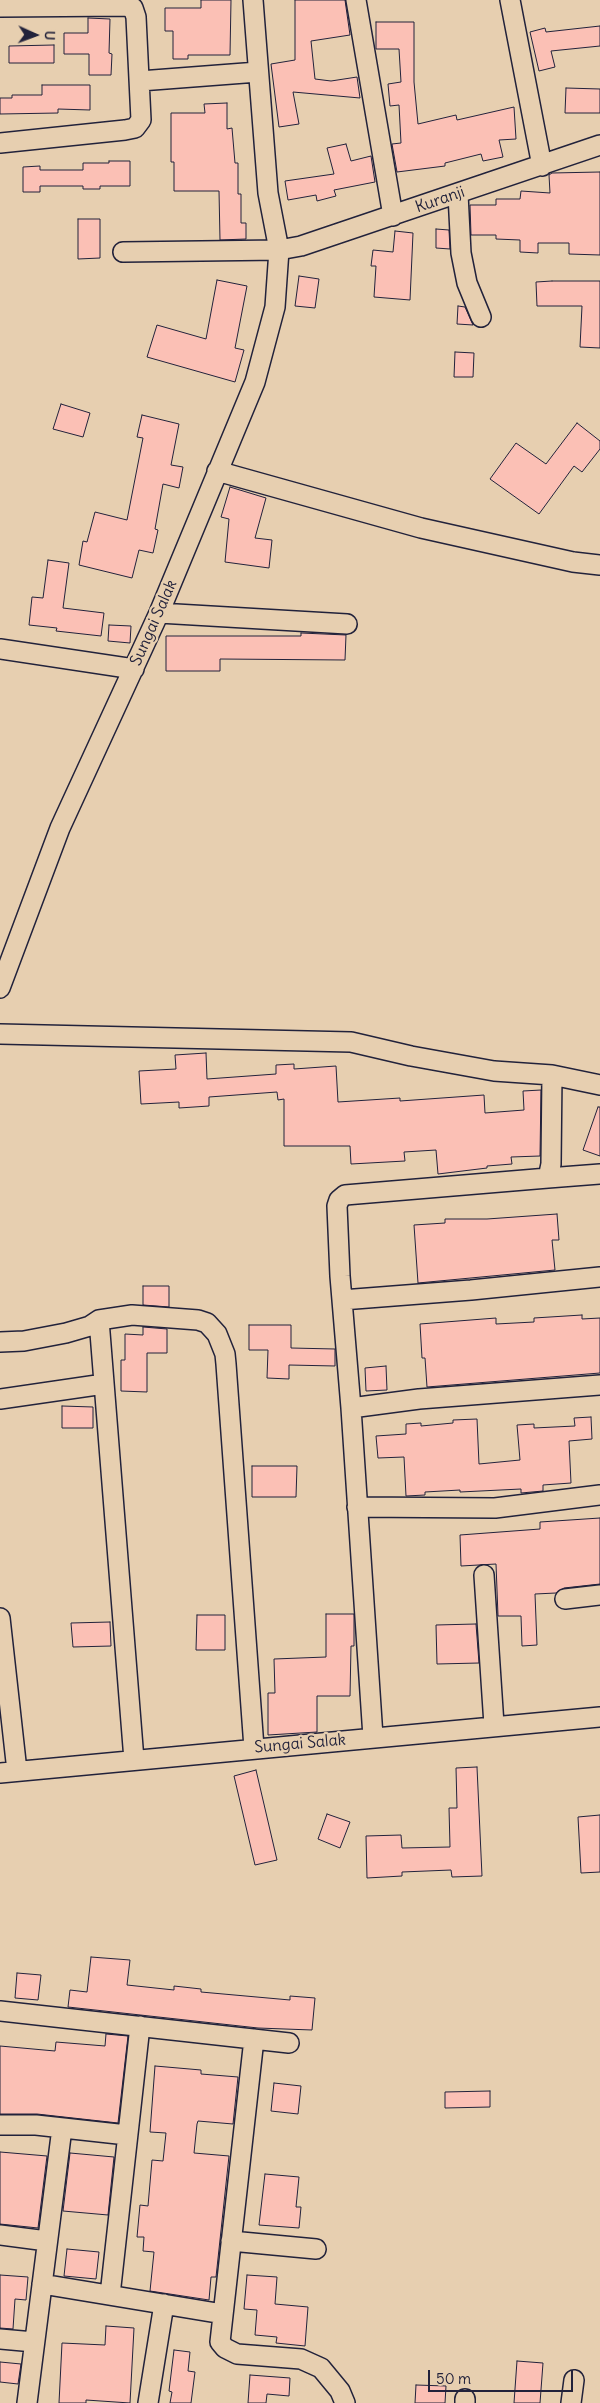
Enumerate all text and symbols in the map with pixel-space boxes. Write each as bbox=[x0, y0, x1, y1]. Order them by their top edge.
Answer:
north arrow bbox=[10, 10, 60, 60]
text: U bbox=[41, 30, 59, 41]
street label: Kuranji bbox=[413, 183, 467, 217]
street label: Sungai Salak bbox=[127, 577, 181, 669]
street label: Sungai Salak bbox=[253, 1730, 347, 1758]
scale bar bbox=[430, 2360, 575, 2392]
text: 50 m bbox=[436, 2369, 471, 2388]

